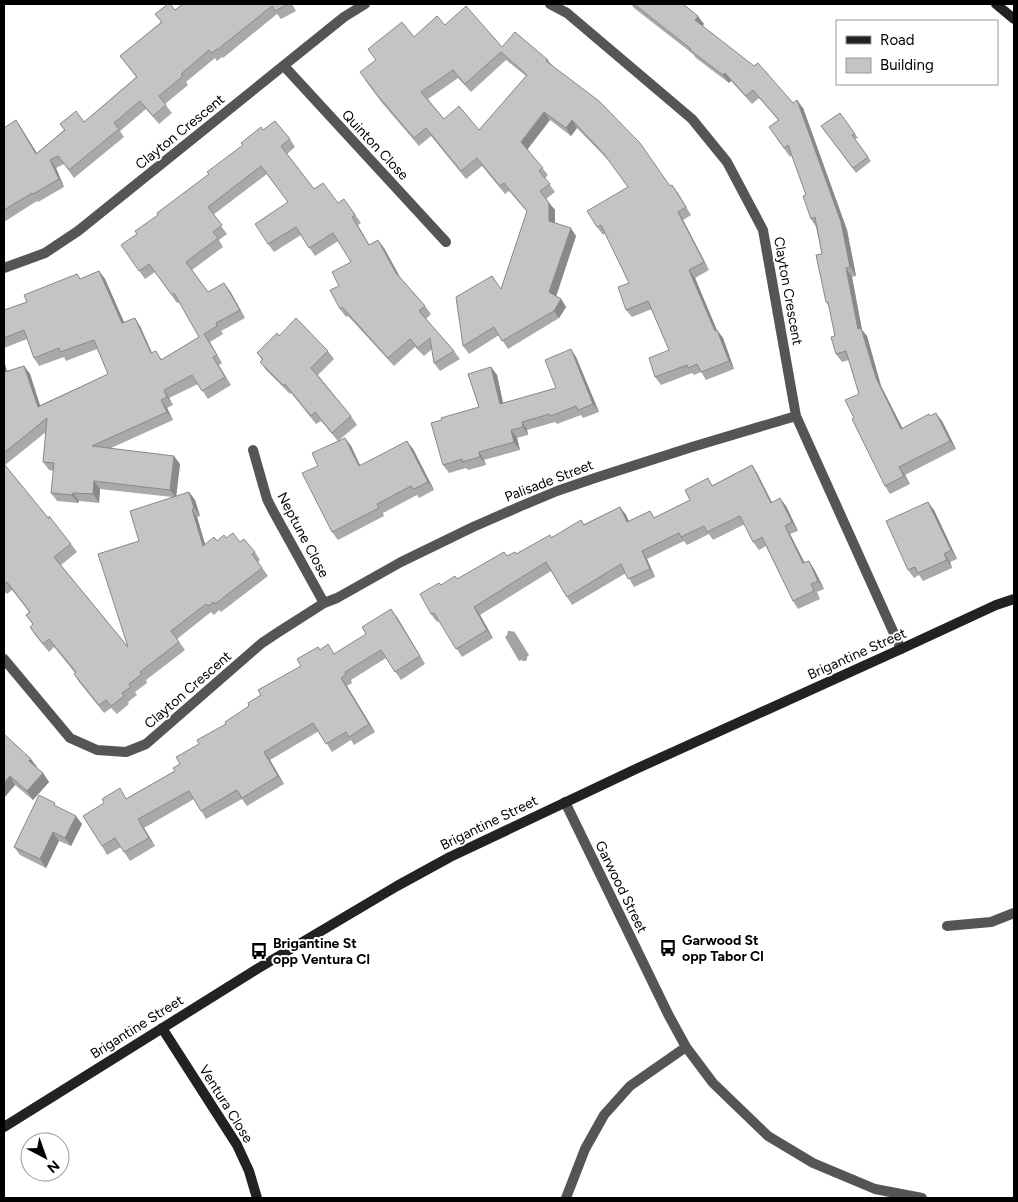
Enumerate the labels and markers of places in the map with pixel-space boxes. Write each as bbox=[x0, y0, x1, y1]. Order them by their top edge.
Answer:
place label: Garwood St opp Tabor Cl bbox=[682, 932, 764, 965]
place label: Brigantine St opp Ventura Cl bbox=[273, 935, 370, 968]
bus stop icon: Garwood St opp Tabor Cl bbox=[658, 938, 678, 958]
bus stop icon: Brigantine St opp Ventura Cl bbox=[249, 941, 269, 961]

